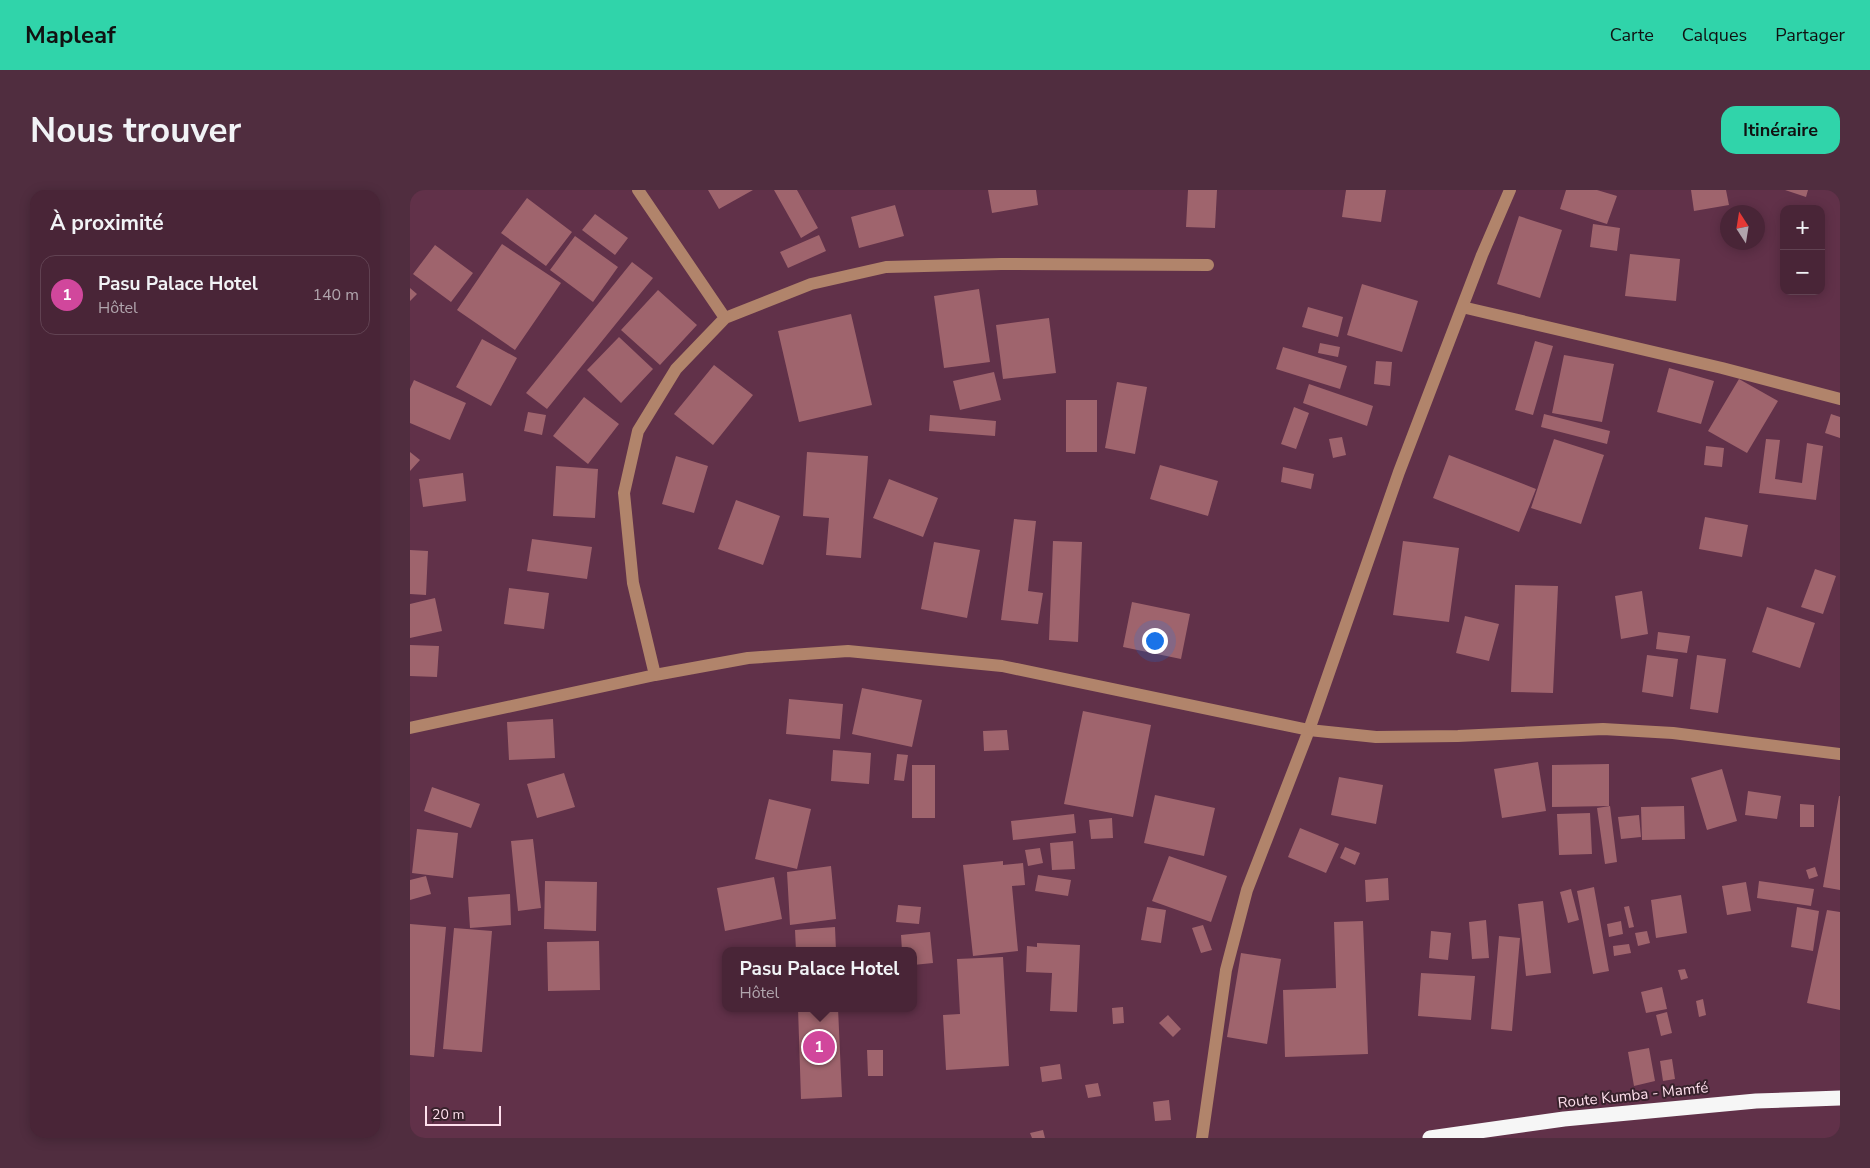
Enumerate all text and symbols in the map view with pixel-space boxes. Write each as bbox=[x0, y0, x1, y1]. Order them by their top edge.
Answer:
text: Mapleaf bbox=[25, 19, 116, 51]
text: Carte bbox=[1610, 23, 1654, 47]
text: Calques bbox=[1682, 23, 1747, 47]
text: Partager bbox=[1775, 23, 1845, 47]
button: Itinéraire bbox=[1721, 106, 1840, 154]
text: Nous trouver bbox=[30, 107, 241, 154]
north arrow bbox=[1720, 205, 1765, 250]
map controls bbox=[1780, 205, 1825, 295]
button: + bbox=[1780, 205, 1825, 250]
text: À proximité bbox=[50, 209, 164, 237]
button: − bbox=[1780, 250, 1825, 295]
text: Pasu Palace Hotel bbox=[98, 271, 258, 297]
text: 1 bbox=[62, 284, 72, 306]
text: 140 m bbox=[312, 284, 359, 306]
text: Hôtel bbox=[98, 297, 138, 319]
your location bbox=[1142, 628, 1168, 654]
popup bbox=[722, 947, 917, 1012]
text: Pasu Palace Hotel bbox=[740, 956, 899, 982]
text: Hôtel bbox=[740, 982, 779, 1004]
pin: 1 bbox=[803, 1028, 835, 1066]
street label: Route Kumba - Mamfé bbox=[1557, 1077, 1709, 1113]
scale bar bbox=[425, 1103, 501, 1126]
text: 20 m bbox=[432, 1105, 464, 1124]

